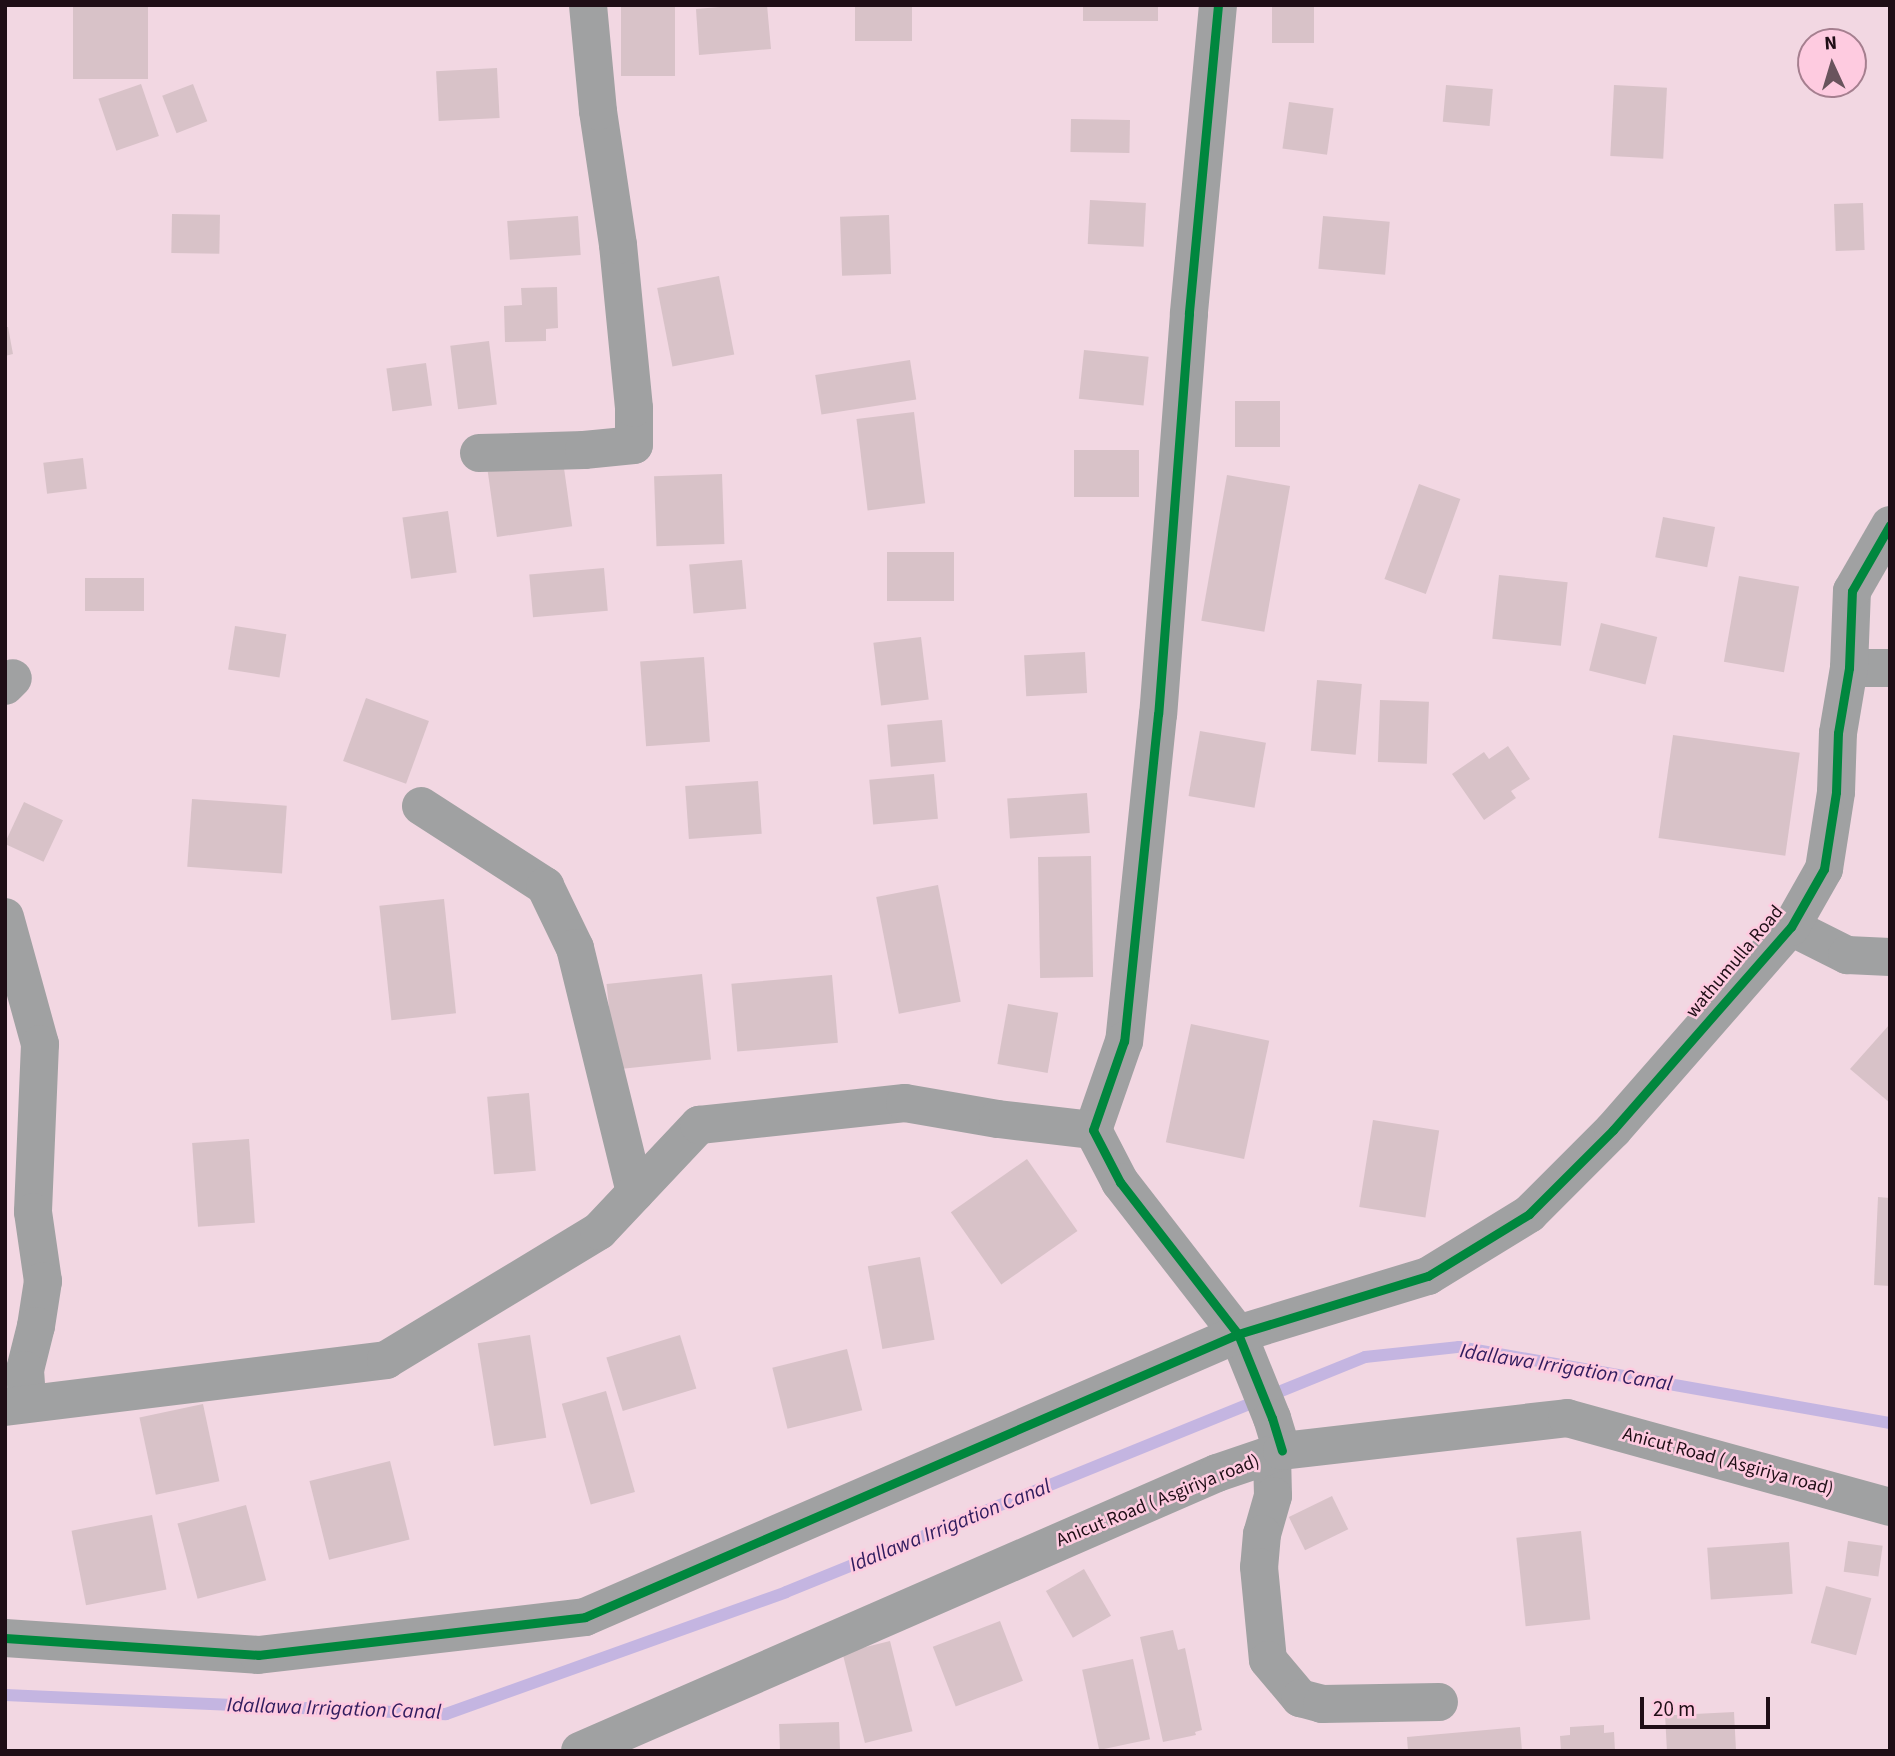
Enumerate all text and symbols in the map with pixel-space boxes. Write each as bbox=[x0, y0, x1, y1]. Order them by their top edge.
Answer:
north arrow bbox=[1797, 28, 1867, 98]
text: N bbox=[1823, 30, 1838, 57]
street label: wathumulla Road bbox=[1681, 901, 1789, 1023]
water label: Idallawa Irrigation Canal bbox=[1458, 1338, 1674, 1396]
street label: Anicut Road ( Asgiriya road) bbox=[1620, 1423, 1836, 1501]
street label: Anicut Road ( Asgiriya road) bbox=[1053, 1450, 1263, 1552]
water label: Idallawa Irrigation Canal bbox=[846, 1473, 1054, 1577]
scale bar bbox=[1643, 1682, 1772, 1726]
water label: Idallawa Irrigation Canal bbox=[226, 1692, 442, 1724]
text: 20 m bbox=[1653, 1694, 1695, 1724]

